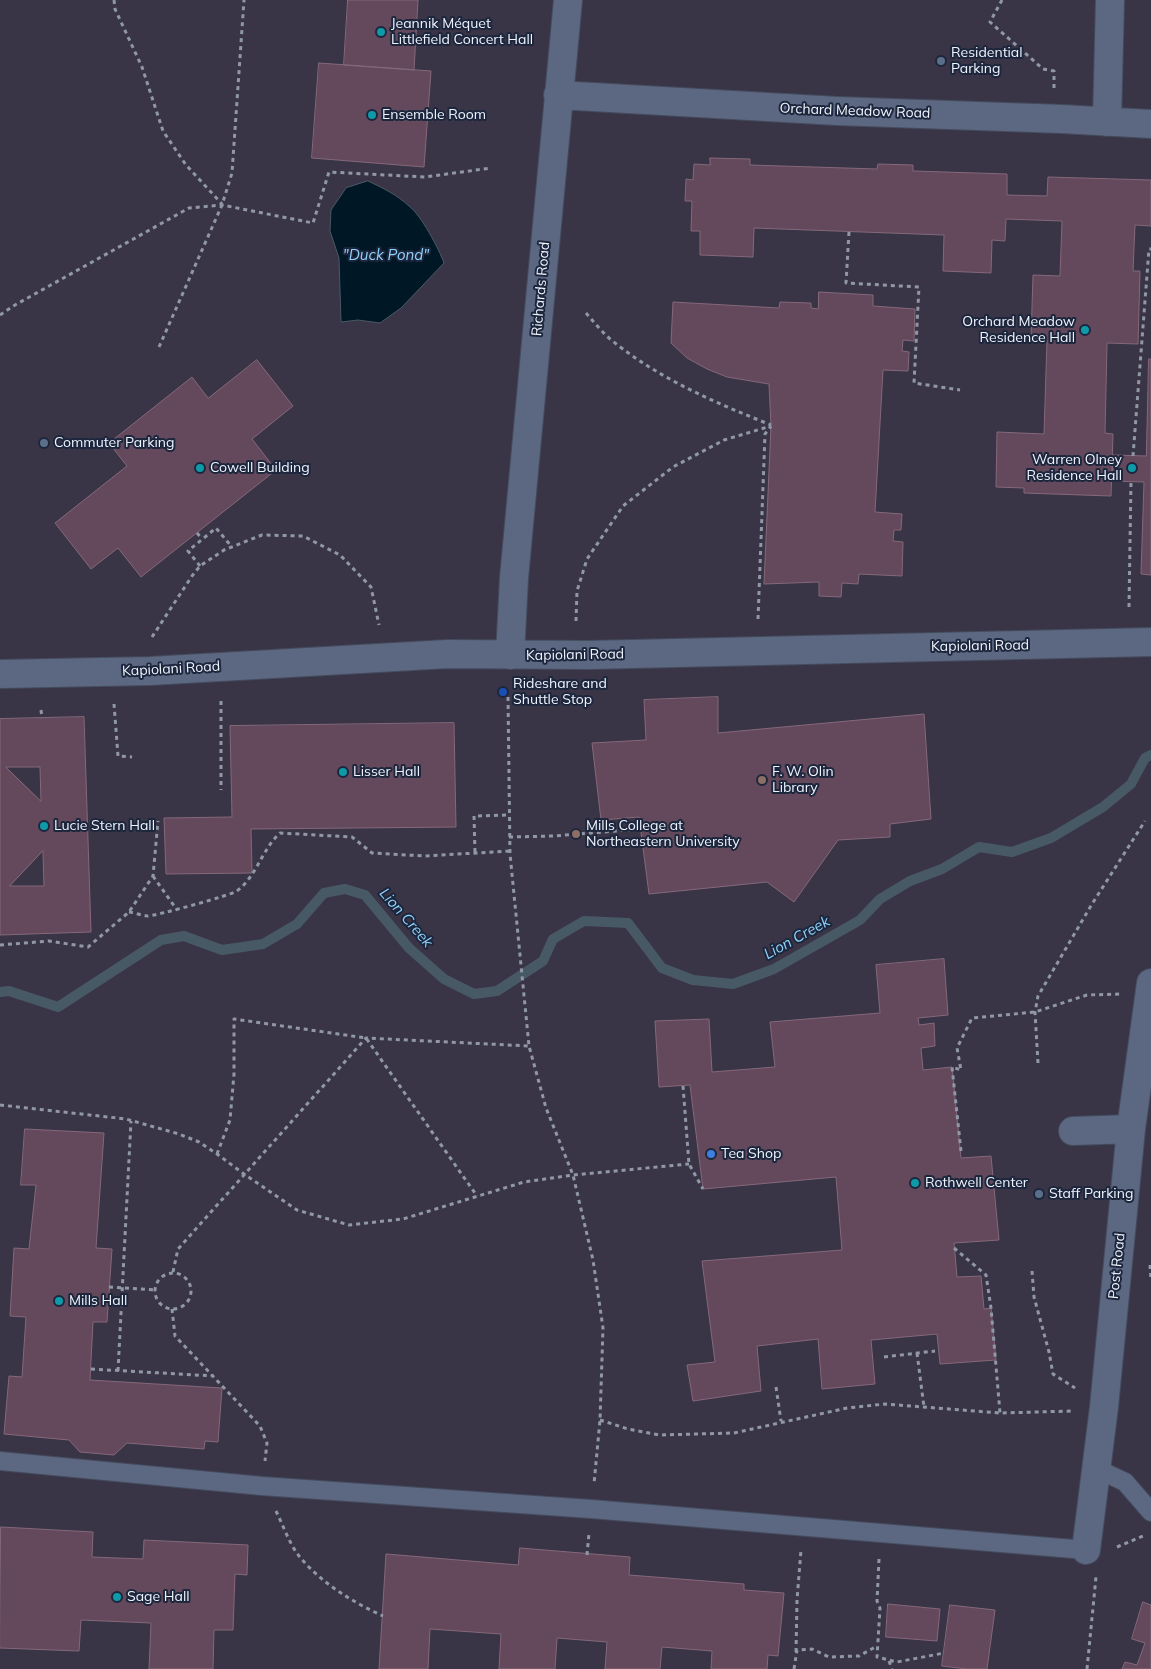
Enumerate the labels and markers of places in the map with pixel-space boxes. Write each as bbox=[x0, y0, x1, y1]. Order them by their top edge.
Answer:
place label: Jeannik Méquet Littlefield Concert Hall bbox=[391, 16, 533, 48]
marker: Jeannik Méquet Littlefield Concert Hall bbox=[375, 26, 387, 38]
place label: Residential Parking bbox=[951, 45, 1023, 78]
marker: Residential Parking bbox=[935, 55, 947, 67]
place label: Ensemble Room bbox=[382, 107, 486, 123]
marker: Ensemble Room bbox=[366, 109, 378, 121]
place label: Orchard Meadow Residence Hall bbox=[962, 314, 1075, 347]
marker: Orchard Meadow Residence Hall bbox=[1079, 324, 1091, 336]
place label: Commuter Parking bbox=[54, 435, 174, 451]
marker: Commuter Parking bbox=[38, 437, 50, 449]
place label: Warren Olney Residence Hall bbox=[1027, 452, 1122, 484]
place label: Cowell Building bbox=[210, 460, 310, 476]
marker: Cowell Building bbox=[194, 462, 206, 474]
marker: Warren Olney Residence Hall bbox=[1126, 462, 1138, 474]
place label: Rideshare and Shuttle Stop bbox=[513, 676, 607, 709]
marker: Rideshare and Shuttle Stop bbox=[497, 686, 509, 698]
place label: Lisser Hall bbox=[353, 764, 420, 780]
place label: F. W. Olin Library bbox=[772, 764, 834, 796]
marker: Lisser Hall bbox=[337, 766, 349, 778]
marker: F. W. Olin Library bbox=[756, 774, 768, 786]
place label: Lucie Stern Hall bbox=[54, 818, 155, 834]
place label: Mills College at Northeastern University bbox=[586, 818, 740, 850]
marker: Lucie Stern Hall bbox=[38, 820, 50, 832]
marker: Mills College at Northeastern University bbox=[570, 828, 582, 840]
place label: Tea Shop bbox=[721, 1146, 781, 1162]
marker: Tea Shop bbox=[705, 1148, 717, 1160]
place label: Rothwell Center bbox=[925, 1175, 1028, 1191]
marker: Rothwell Center bbox=[909, 1177, 921, 1189]
place label: Staff Parking bbox=[1049, 1186, 1133, 1202]
marker: Staff Parking bbox=[1033, 1188, 1045, 1200]
place label: Mills Hall bbox=[69, 1293, 127, 1309]
marker: Mills Hall bbox=[53, 1295, 65, 1307]
place label: Sage Hall bbox=[127, 1589, 190, 1605]
marker: Sage Hall bbox=[111, 1591, 123, 1603]

